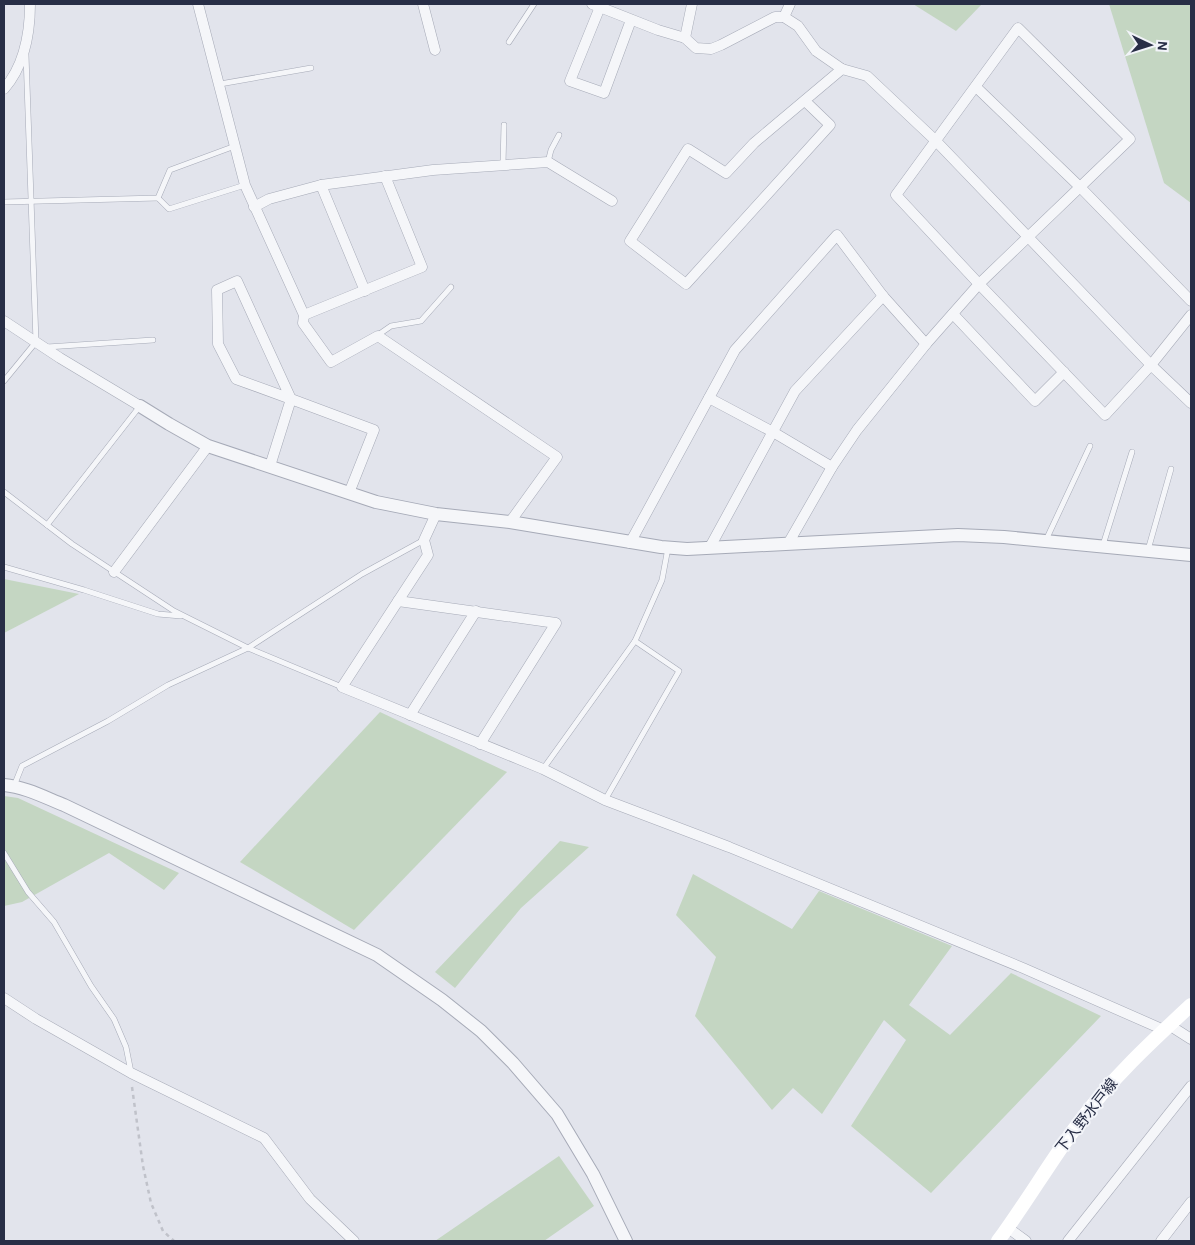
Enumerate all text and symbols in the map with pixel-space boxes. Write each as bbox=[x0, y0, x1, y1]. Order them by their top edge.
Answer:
north arrow bbox=[1125, 20, 1175, 70]
text: N bbox=[1155, 40, 1169, 51]
street label: 下入野水戸線 bbox=[1053, 1075, 1121, 1156]

